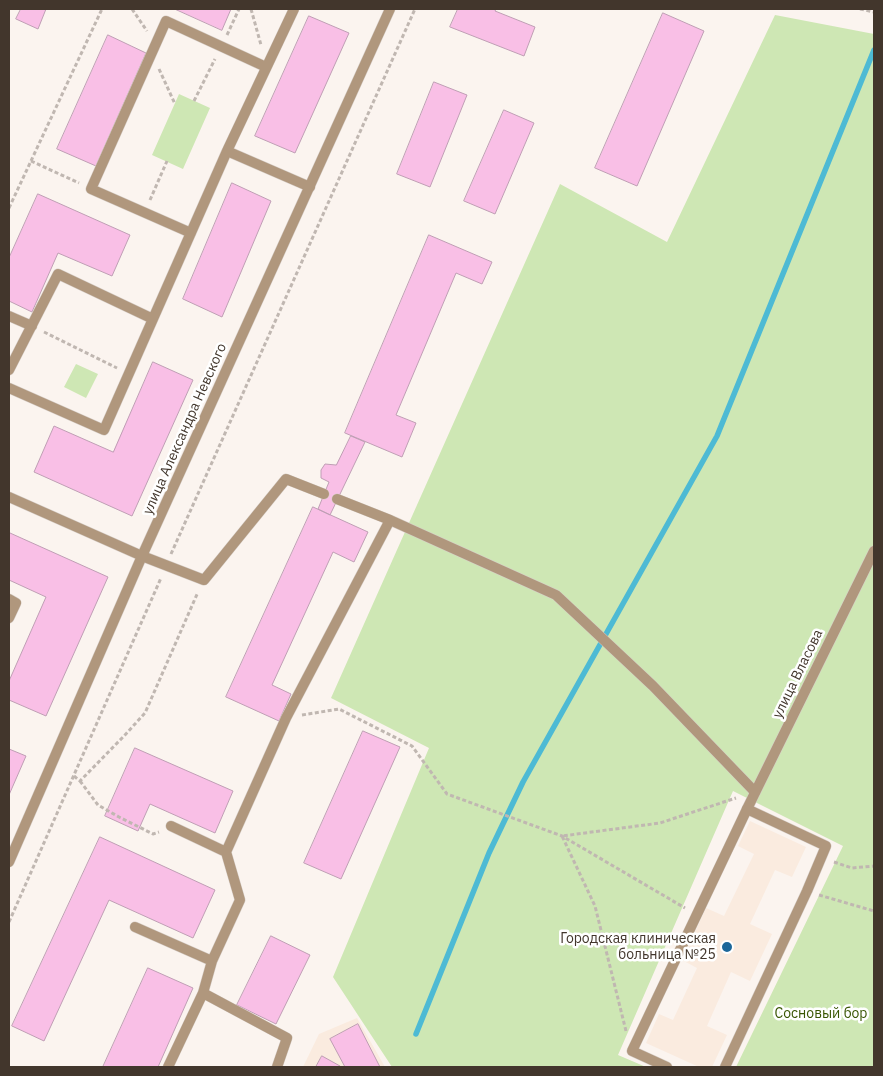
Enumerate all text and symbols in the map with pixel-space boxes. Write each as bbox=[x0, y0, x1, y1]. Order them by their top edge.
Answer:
street label: улица Александра Невского bbox=[140, 341, 230, 517]
street label: улица Власова bbox=[769, 627, 827, 721]
place label: Городская клиническая больница №25 bbox=[560, 931, 716, 964]
marker: Городская клиническая больница №25 bbox=[720, 940, 734, 954]
park label: Сосновый бор bbox=[775, 1006, 867, 1022]

